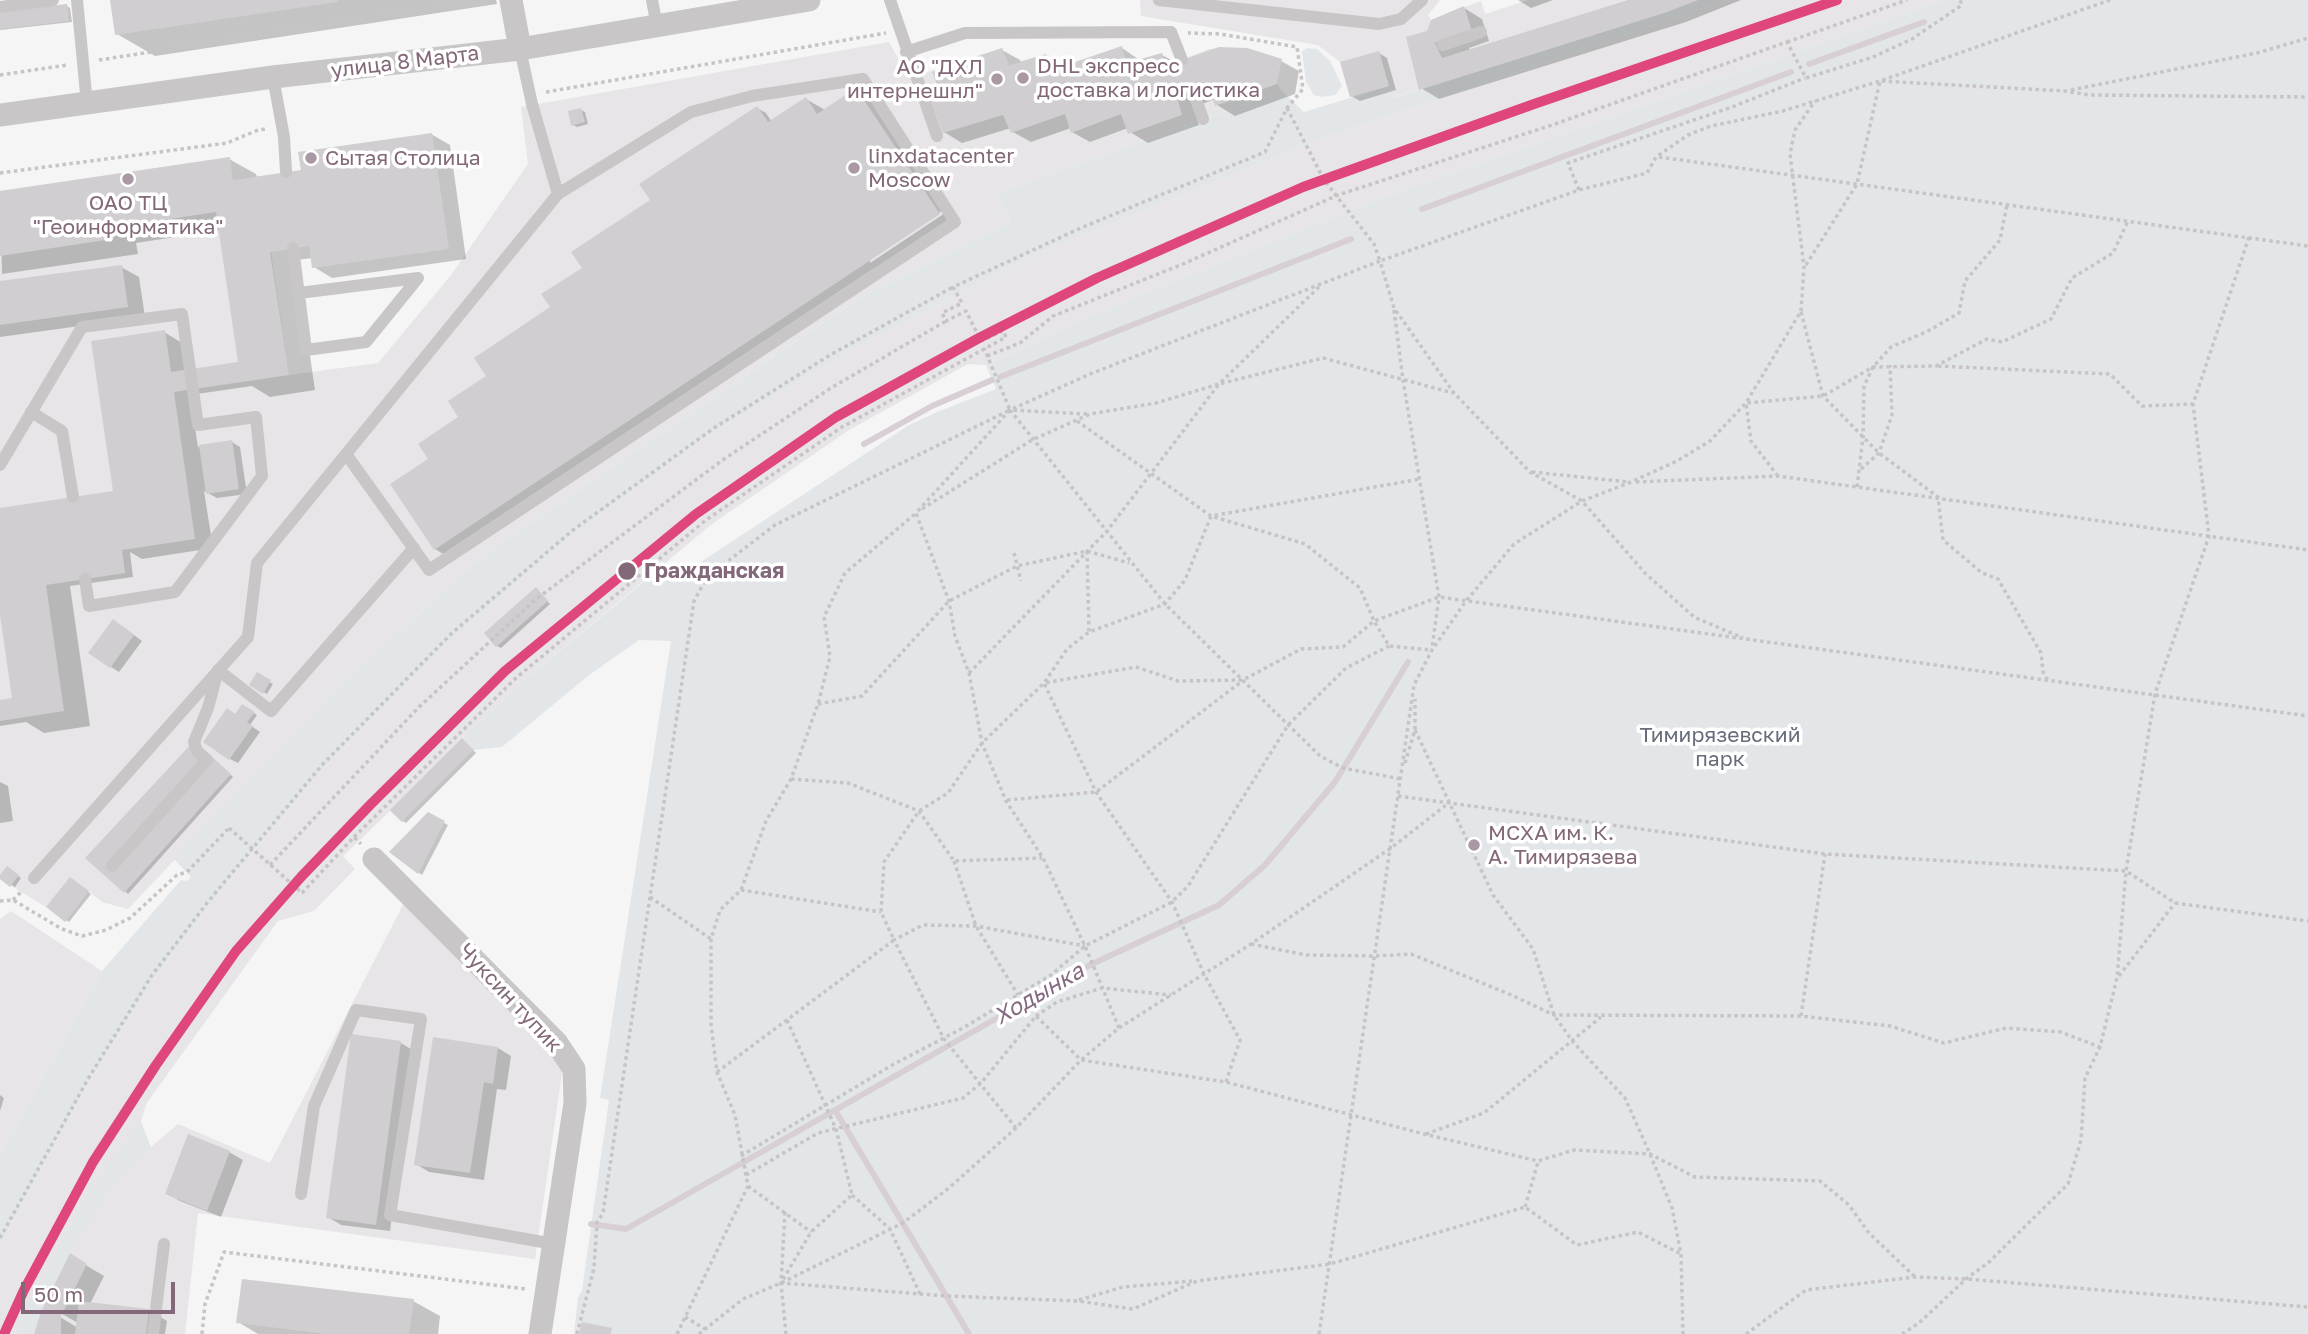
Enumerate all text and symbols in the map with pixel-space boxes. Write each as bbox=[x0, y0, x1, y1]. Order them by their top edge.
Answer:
street label: улица 8 Марта bbox=[329, 40, 481, 84]
place label: DHL экспресс доставка и логистика bbox=[1037, 53, 1260, 103]
place label: АО "ДХЛ интернешнл" bbox=[847, 54, 983, 104]
marker: DHL экспресс доставка и логистика bbox=[1015, 70, 1031, 86]
marker: АО "ДХЛ интернешнл" bbox=[989, 71, 1005, 87]
place label: linxdatacenter Moscow bbox=[868, 143, 1014, 193]
place label: Сытая Столица bbox=[325, 145, 481, 171]
marker: Сытая Столица bbox=[303, 150, 319, 166]
marker: linxdatacenter Moscow bbox=[846, 160, 862, 176]
marker: ОАО ТЦ "Геоинформатика" bbox=[120, 171, 136, 187]
place label: ОАО ТЦ "Геоинформатика" bbox=[33, 190, 223, 240]
place label: Гражданская bbox=[644, 558, 784, 584]
marker: Гражданская bbox=[616, 560, 638, 582]
park label: Тимирязевский парк bbox=[1640, 722, 1800, 772]
place label: МСХА им. К. А. Тимирязева bbox=[1488, 820, 1638, 870]
marker: МСХА им. К. А. Тимирязева bbox=[1466, 837, 1482, 853]
street label: Чуксин тупик bbox=[453, 938, 567, 1058]
water label: Ходынка bbox=[989, 957, 1089, 1031]
scale bar bbox=[24, 1268, 178, 1312]
text: 50 m bbox=[34, 1281, 83, 1307]

